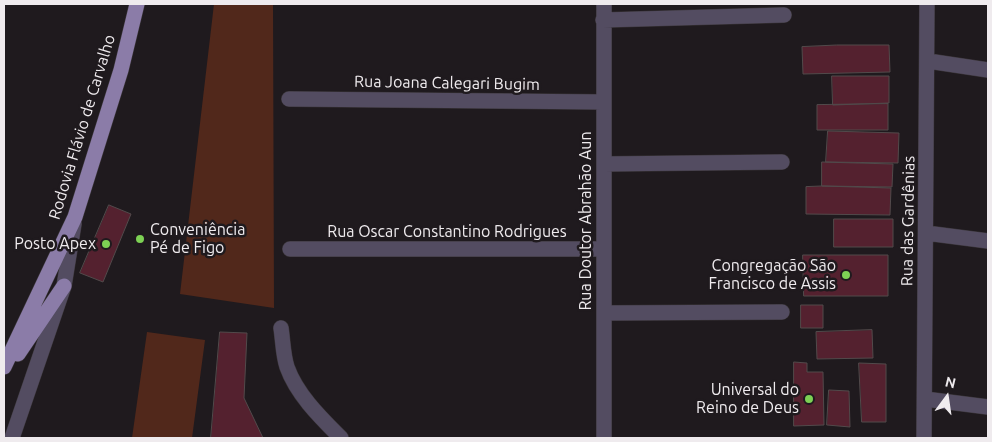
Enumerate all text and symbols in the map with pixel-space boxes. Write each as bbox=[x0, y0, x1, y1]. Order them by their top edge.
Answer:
street label: Rodovia Flávio de Carvalho bbox=[45, 32, 119, 222]
street label: Rua Joana Calegari Bugim bbox=[354, 72, 540, 94]
street label: Rua Doutor Abrahão Aun bbox=[576, 131, 596, 311]
street label: Rua das Gardênias bbox=[897, 156, 919, 286]
place label: Conveniência Pé de Figo bbox=[150, 220, 245, 258]
street label: Rua Oscar Constantino Rodrigues bbox=[327, 222, 567, 242]
marker: Conveniência Pé de Figo bbox=[134, 233, 146, 245]
place label: Posto Apex bbox=[14, 234, 96, 254]
marker: Posto Apex bbox=[100, 238, 112, 250]
place label: Congregação São Francisco de Assis bbox=[709, 256, 836, 294]
marker: Congregação São Francisco de Assis bbox=[840, 269, 852, 281]
north arrow bbox=[922, 372, 972, 422]
text: N bbox=[944, 373, 958, 391]
place label: Universal do Reino de Deus bbox=[696, 380, 799, 418]
marker: Universal do Reino de Deus bbox=[803, 393, 815, 405]

